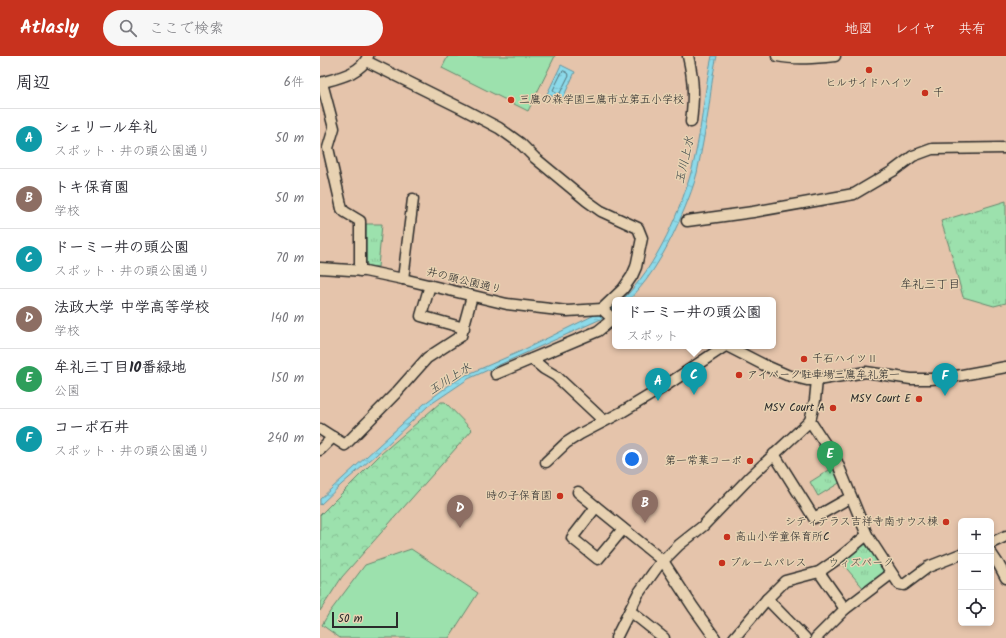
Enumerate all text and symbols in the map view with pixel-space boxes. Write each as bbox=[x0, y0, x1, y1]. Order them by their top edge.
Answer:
search box bbox=[103, 10, 383, 46]
text: Atlasly bbox=[20, 13, 79, 43]
icon: search bbox=[117, 17, 139, 39]
text: ここで検索 bbox=[149, 17, 224, 41]
text: 地図 bbox=[845, 18, 873, 40]
text: レイヤ bbox=[895, 18, 936, 40]
text: 共有 bbox=[958, 18, 986, 40]
marker: ヒルサイドハイツ bbox=[864, 65, 874, 75]
text: 周辺 bbox=[16, 70, 50, 97]
text: 6件 bbox=[284, 72, 304, 93]
place label: ヒルサイドハイツ bbox=[825, 74, 913, 92]
place label: 千 bbox=[933, 84, 944, 102]
marker: 千 bbox=[920, 88, 930, 98]
place label: 三鷹の森学園三鷹市立第五小学校 bbox=[519, 91, 684, 109]
marker: 三鷹の森学園三鷹市立第五小学校 bbox=[506, 95, 516, 105]
text: シェリール牟礼 bbox=[54, 116, 157, 140]
text: A bbox=[25, 128, 33, 149]
text: 50 m bbox=[275, 128, 304, 149]
water label: 玉川上水 bbox=[670, 134, 700, 186]
text: スポット · 井の頭公園通り bbox=[54, 141, 211, 162]
text: トキ保育園 bbox=[54, 176, 129, 200]
text: B bbox=[25, 188, 33, 209]
text: 50 m bbox=[275, 188, 304, 209]
text: 学校 bbox=[54, 201, 80, 222]
text: ドーミー井の頭公園 bbox=[54, 236, 189, 260]
text: C bbox=[25, 248, 33, 269]
text: 70 m bbox=[276, 248, 304, 269]
text: スポット · 井の頭公園通り bbox=[54, 261, 211, 282]
street label: 井の頭公園通り bbox=[424, 263, 504, 299]
district label: 牟礼三丁目 bbox=[900, 275, 960, 294]
text: 法政大学 中学高等学校 bbox=[54, 296, 210, 320]
popup bbox=[612, 297, 776, 349]
text: ドーミー井の頭公園 bbox=[626, 301, 762, 325]
text: D bbox=[25, 308, 33, 329]
text: 140 m bbox=[271, 308, 304, 329]
text: 学校 bbox=[54, 321, 80, 342]
text: スポット bbox=[626, 326, 679, 347]
place label: 千石ハイツⅡ bbox=[812, 350, 878, 368]
marker: 千石ハイツⅡ bbox=[799, 354, 809, 364]
text: 牟礼三丁目10番緑地 bbox=[54, 356, 186, 380]
water label: 玉川上水 bbox=[425, 358, 475, 400]
pin: C bbox=[681, 362, 707, 395]
pin: F bbox=[932, 363, 958, 396]
place label: アイパーク駐車場三鷹牟礼第一 bbox=[747, 366, 900, 384]
text: E bbox=[25, 368, 33, 389]
text: 150 m bbox=[271, 368, 304, 389]
pin: A bbox=[645, 368, 671, 401]
marker: アイパーク駐車場三鷹牟礼第一 bbox=[734, 370, 744, 380]
text: 公園 bbox=[54, 381, 80, 402]
place label: MSY Court E bbox=[850, 390, 912, 408]
marker: MSY Court E bbox=[914, 394, 924, 404]
place label: MSY Court A bbox=[764, 399, 825, 417]
marker: MSY Court A bbox=[828, 403, 838, 413]
text: コーポ石井 bbox=[54, 416, 129, 440]
text: F bbox=[25, 428, 33, 449]
text: 240 m bbox=[267, 428, 304, 449]
text: スポット · 井の頭公園通り bbox=[54, 441, 211, 462]
pin: E bbox=[817, 441, 843, 474]
your location bbox=[622, 449, 642, 469]
place label: 第一常葉コーポ bbox=[665, 452, 742, 470]
marker: 第一常葉コーポ bbox=[745, 456, 755, 466]
place label: 時の子保育園 bbox=[486, 487, 552, 505]
pin: B bbox=[632, 490, 658, 523]
marker: 時の子保育園 bbox=[555, 491, 565, 501]
pin: D bbox=[447, 495, 473, 528]
place label: シティテラス吉祥寺南サウス棟 bbox=[785, 513, 938, 531]
marker: シティテラス吉祥寺南サウス棟 bbox=[941, 517, 951, 527]
map controls bbox=[958, 518, 994, 626]
button: + bbox=[958, 518, 994, 554]
place label: 高山小学童保育所C bbox=[735, 528, 830, 546]
marker: 高山小学童保育所C bbox=[722, 532, 732, 542]
place label: ブルームパレス bbox=[730, 554, 807, 572]
park label: ウィズパーク bbox=[828, 554, 894, 572]
button: − bbox=[958, 554, 994, 590]
marker: ブルームパレス bbox=[717, 558, 727, 568]
button: locate bbox=[958, 590, 994, 626]
scale bar bbox=[332, 610, 398, 629]
text: 50 m bbox=[338, 610, 363, 628]

